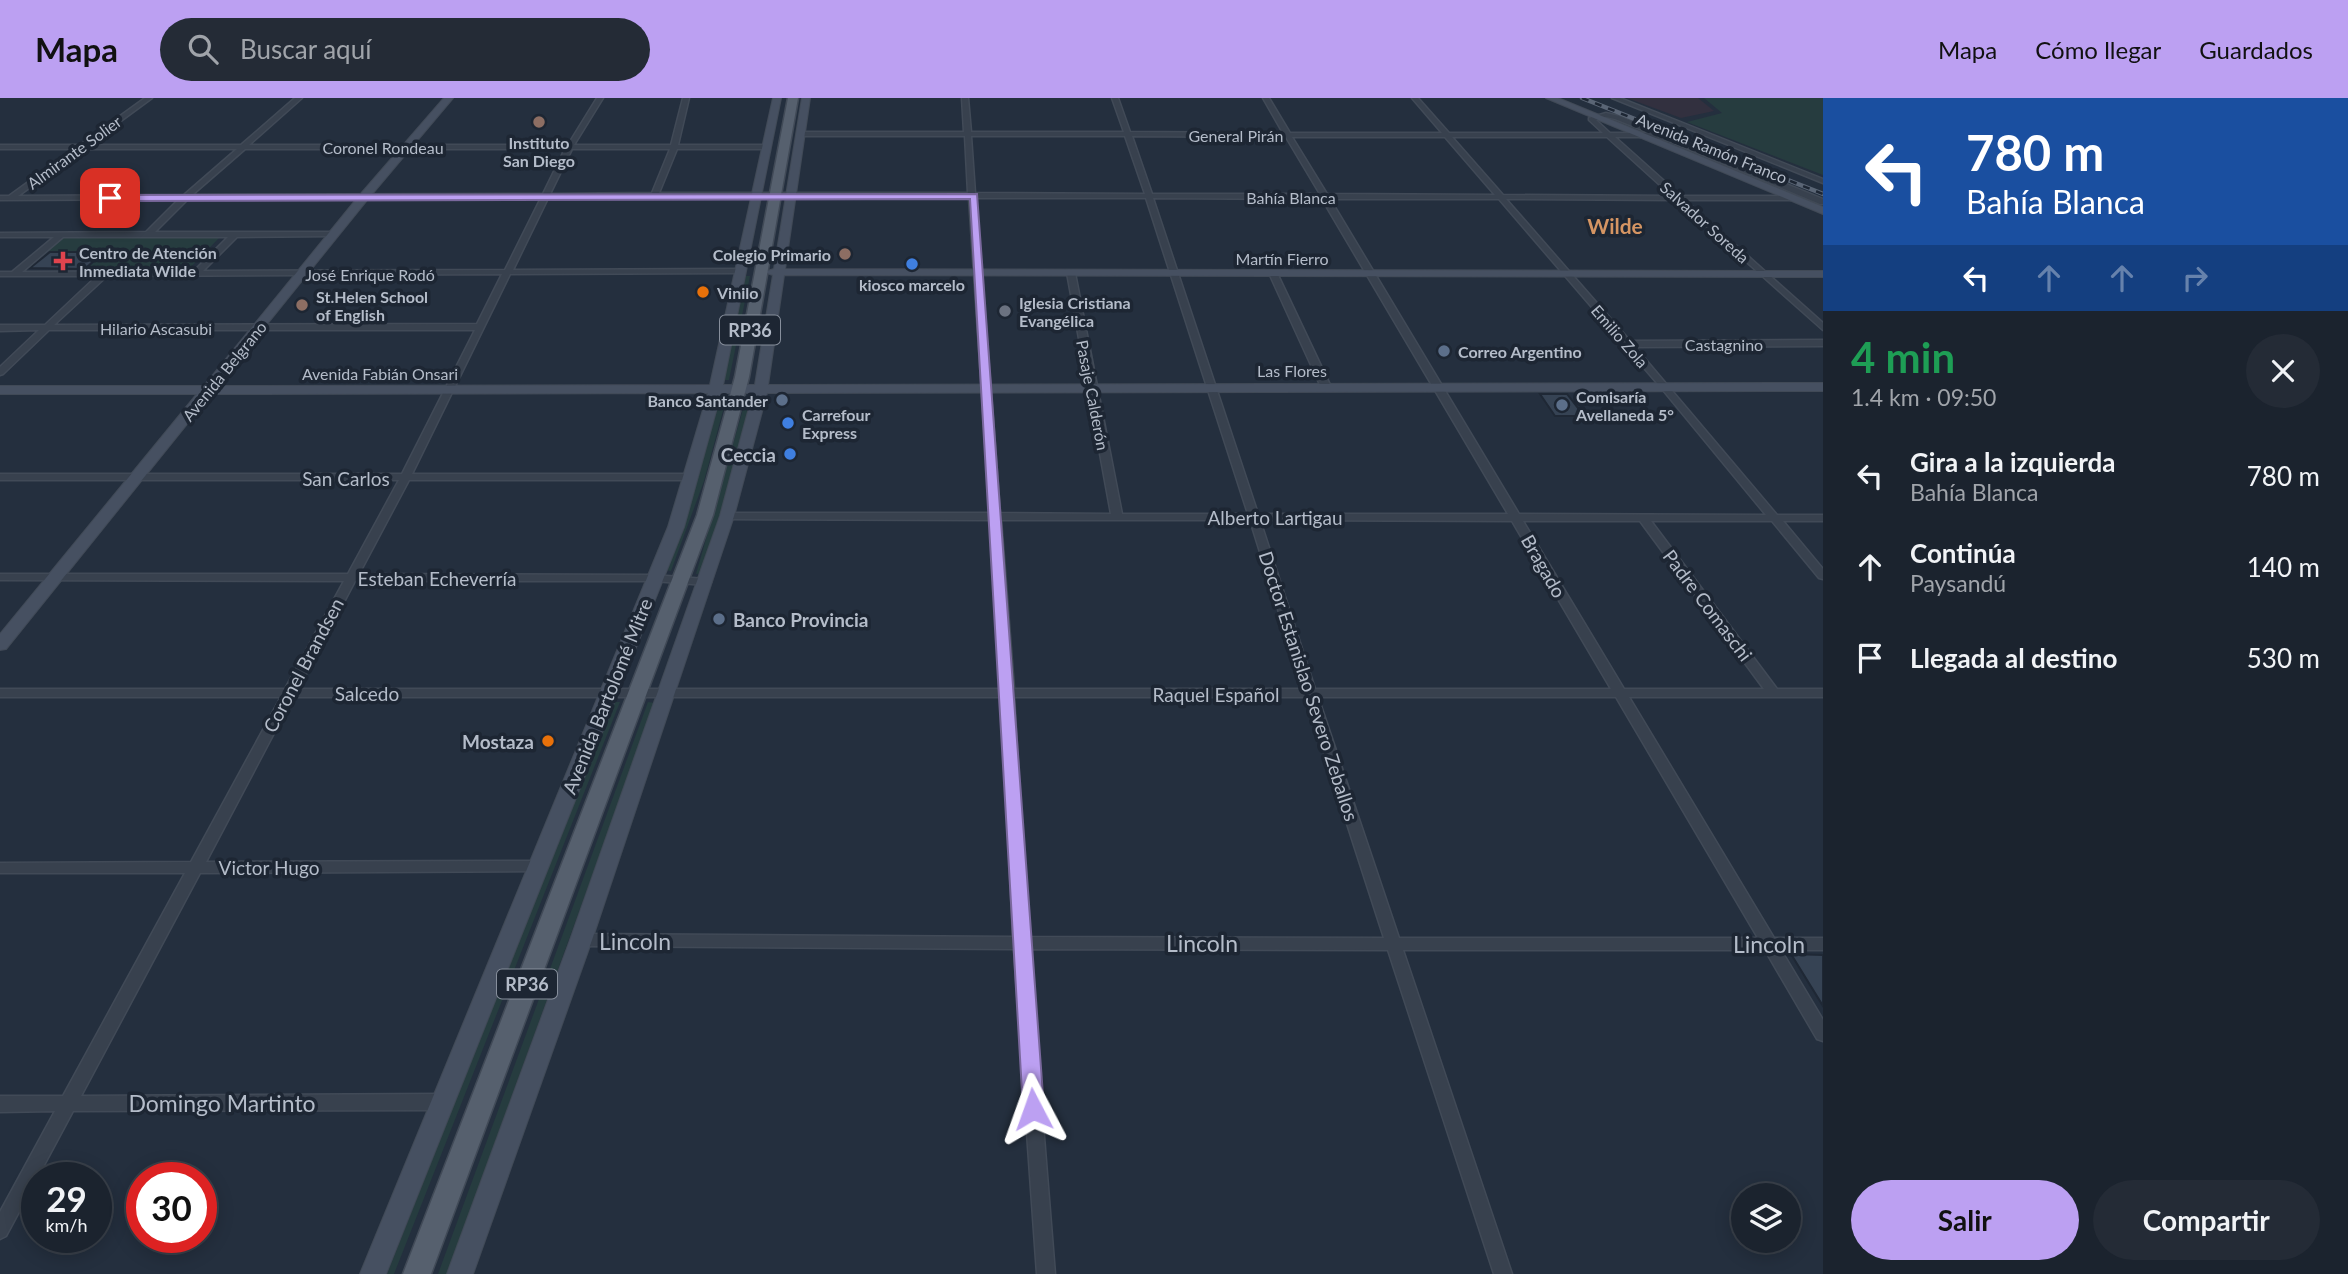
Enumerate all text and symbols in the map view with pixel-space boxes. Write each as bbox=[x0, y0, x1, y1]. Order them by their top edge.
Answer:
search box bbox=[160, 18, 650, 81]
text: Mapa bbox=[35, 29, 118, 69]
icon: search bbox=[184, 30, 222, 68]
text: Buscar aquí bbox=[240, 33, 371, 65]
text: Mapa bbox=[1938, 35, 1997, 64]
text: Cómo llegar bbox=[2035, 35, 2161, 64]
text: Guardados bbox=[2199, 35, 2313, 64]
street label: Avenida Ramón Franco bbox=[1634, 109, 1790, 187]
street label: Almirante Solier bbox=[23, 111, 125, 193]
marker: Instituto San Diego bbox=[531, 114, 547, 130]
text: 780 m bbox=[1966, 123, 2104, 181]
street label: General Pirán bbox=[1189, 126, 1283, 145]
icon: left bbox=[1851, 126, 1942, 217]
place label: Instituto San Diego bbox=[503, 133, 575, 170]
street label: Coronel Rondeau bbox=[322, 138, 444, 157]
pin bbox=[80, 168, 140, 228]
street label: Salvador Soreda bbox=[1657, 177, 1753, 267]
icon: arrive bbox=[91, 179, 129, 217]
text: Bahía Blanca bbox=[1966, 182, 2145, 221]
street label: Bahía Blanca bbox=[1246, 188, 1336, 207]
district label: Wilde bbox=[1587, 213, 1643, 238]
place label: Centro de Atención Inmediata Wilde bbox=[79, 243, 217, 280]
place label: Colegio Primario bbox=[713, 245, 831, 264]
marker: Colegio Primario bbox=[837, 246, 853, 262]
street label: Martín Fierro bbox=[1236, 249, 1328, 268]
marker: Centro de Atención Inmediata Wilde bbox=[53, 251, 73, 271]
marker: kiosco marcelo bbox=[904, 256, 920, 272]
icon: left bbox=[1957, 259, 1995, 297]
icon: ahead bbox=[2030, 259, 2068, 297]
icon: ahead bbox=[2103, 259, 2141, 297]
icon: right bbox=[2176, 259, 2214, 297]
street label: José Enrique Rodó bbox=[305, 265, 435, 284]
place label: kiosco marcelo bbox=[859, 275, 965, 294]
place label: Vinilo bbox=[716, 283, 758, 302]
marker: Vinilo bbox=[695, 284, 711, 300]
place label: St.Helen School of English bbox=[316, 287, 428, 324]
place label: Iglesia Cristiana Evangélica bbox=[1019, 293, 1131, 330]
marker: St.Helen School of English bbox=[294, 297, 310, 313]
street label: Emilio Zola bbox=[1588, 301, 1652, 371]
marker: Iglesia Cristiana Evangélica bbox=[997, 303, 1013, 319]
road number: RP36 bbox=[720, 316, 780, 344]
street label: Avenida Belgrano bbox=[178, 317, 270, 425]
street label: Hilario Ascasubi bbox=[100, 319, 212, 338]
text: 4 min bbox=[1851, 332, 1955, 382]
button: close bbox=[2246, 334, 2320, 408]
street label: Castagnino bbox=[1685, 335, 1763, 354]
street label: Pasaje Calderón bbox=[1073, 338, 1113, 452]
place label: Correo Argentino bbox=[1458, 342, 1582, 361]
marker: Correo Argentino bbox=[1436, 343, 1452, 359]
street label: Las Flores bbox=[1257, 361, 1327, 380]
street label: Avenida Fabián Onsari bbox=[302, 364, 458, 383]
text: 1.4 km · 09:50 bbox=[1851, 383, 1996, 411]
place label: Comisaría Avellaneda 5° bbox=[1575, 387, 1674, 424]
place label: Banco Santander bbox=[647, 391, 768, 410]
marker: Banco Santander bbox=[774, 392, 790, 408]
marker: Comisaría Avellaneda 5° bbox=[1554, 397, 1570, 413]
place label: Carrefour Express bbox=[802, 405, 871, 442]
marker: Carrefour Express bbox=[780, 415, 796, 431]
place label: Ceccia bbox=[721, 443, 776, 466]
marker: Ceccia bbox=[782, 446, 798, 462]
text: Gira a la izquierda bbox=[1910, 446, 2116, 478]
icon: left bbox=[1851, 457, 1889, 495]
text: 780 m bbox=[2247, 460, 2320, 492]
street label: San Carlos bbox=[302, 467, 390, 490]
text: Bahía Blanca bbox=[1910, 478, 2039, 506]
street label: Alberto Lartigau bbox=[1207, 506, 1343, 529]
street label: Bragado bbox=[1517, 530, 1571, 602]
text: Continúa bbox=[1910, 537, 2016, 569]
street label: Padre Comaschi bbox=[1659, 545, 1757, 665]
street label: Doctor Estanislao Severo Zeballos bbox=[1254, 548, 1364, 824]
icon: ahead bbox=[1851, 548, 1889, 586]
text: 140 m bbox=[2247, 551, 2320, 583]
street label: Esteban Echeverría bbox=[358, 567, 516, 590]
text: Paysandú bbox=[1910, 569, 2006, 597]
street label: Coronel Brandsen bbox=[258, 594, 348, 736]
street label: Avenida Bartolomé Mitre bbox=[557, 595, 657, 797]
place label: Banco Provincia bbox=[733, 608, 868, 631]
marker: Banco Provincia bbox=[711, 611, 727, 627]
icon: arrive bbox=[1851, 639, 1889, 677]
text: Llegada al destino bbox=[1910, 642, 2117, 674]
text: 530 m bbox=[2247, 642, 2320, 674]
street label: Salcedo bbox=[335, 682, 399, 705]
street label: Raquel Español bbox=[1153, 683, 1279, 706]
place label: Mostaza bbox=[462, 730, 534, 753]
marker: Mostaza bbox=[540, 733, 556, 749]
street label: Victor Hugo bbox=[219, 856, 319, 879]
street label: Lincoln bbox=[599, 927, 671, 955]
street label: Lincoln bbox=[1166, 929, 1238, 957]
street label: Lincoln bbox=[1733, 930, 1805, 958]
road number: RP36 bbox=[497, 970, 557, 998]
position arrow bbox=[996, 1072, 1070, 1146]
street label: Domingo Martinto bbox=[128, 1089, 316, 1117]
speed limit sign: 30 bbox=[126, 1162, 217, 1253]
text: 29 bbox=[46, 1177, 87, 1219]
button: Salir bbox=[1851, 1180, 2079, 1260]
button: Compartir bbox=[2093, 1180, 2320, 1260]
map controls bbox=[1731, 1183, 1801, 1253]
button: layers bbox=[1731, 1183, 1801, 1253]
text: km/h bbox=[45, 1214, 88, 1236]

